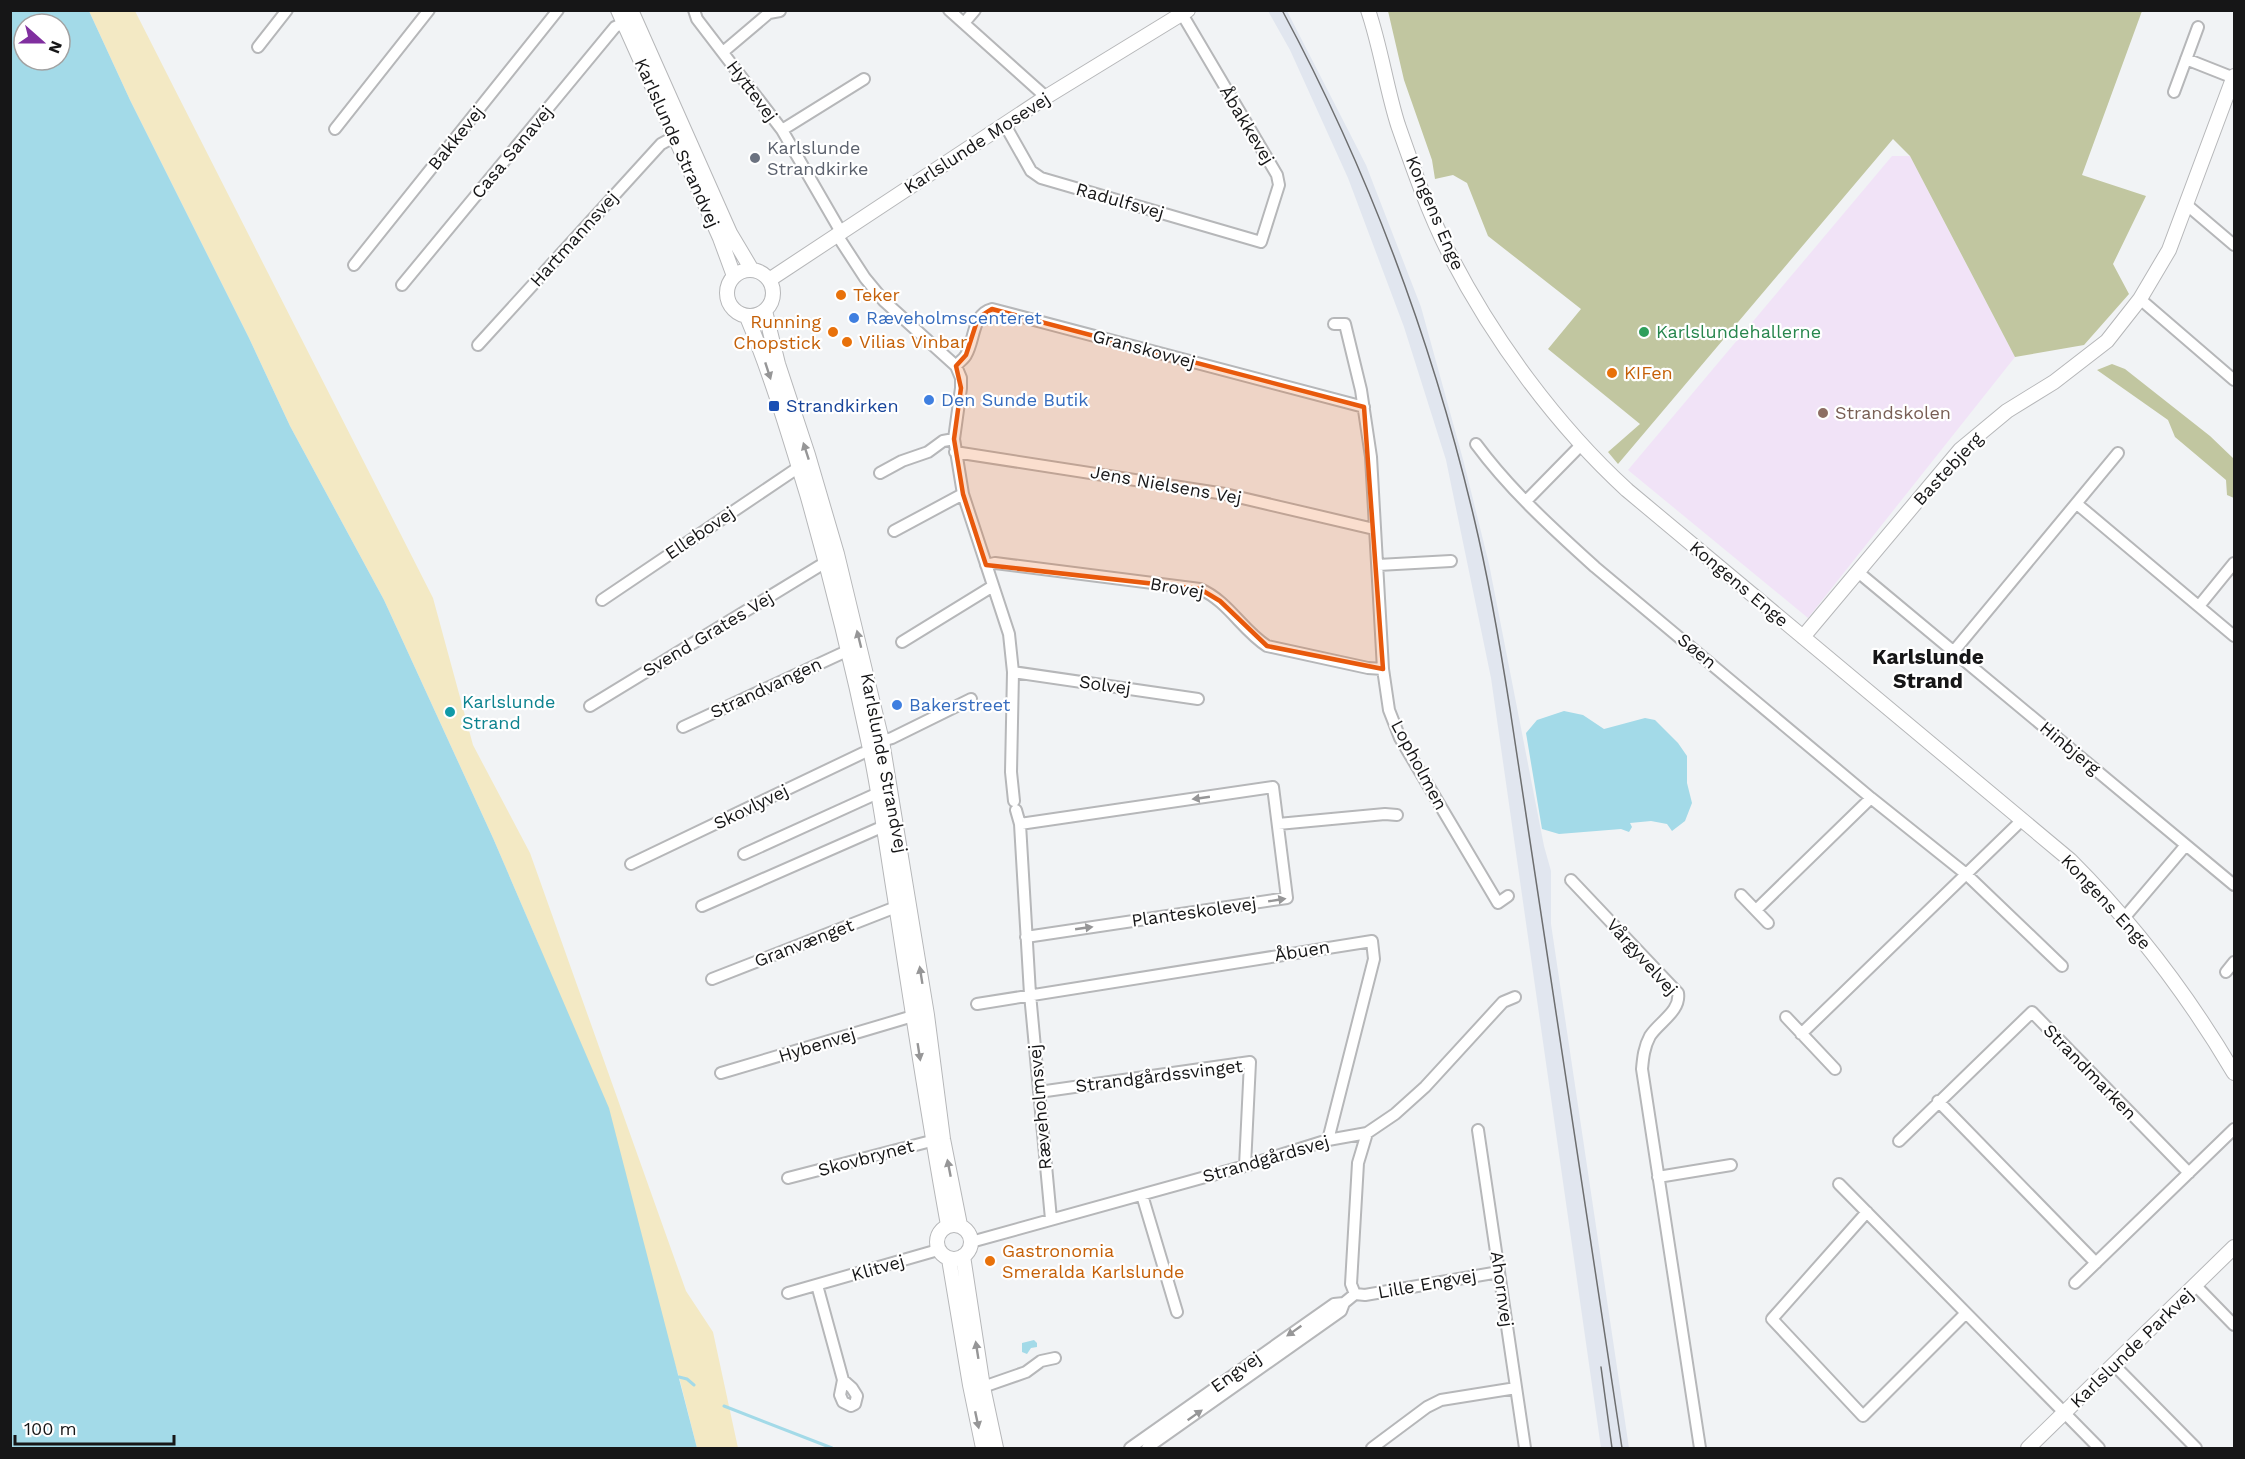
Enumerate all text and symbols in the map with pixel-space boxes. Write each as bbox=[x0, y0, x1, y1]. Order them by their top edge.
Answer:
north arrow bbox=[12, 12, 72, 72]
text: N bbox=[45, 38, 67, 56]
street label: Karlslunde Strandvej bbox=[631, 55, 724, 231]
street label: Hyttevej bbox=[723, 56, 782, 125]
street label: Åbakkevej bbox=[1216, 82, 1279, 168]
street label: Karlslunde Mosevej bbox=[900, 88, 1054, 198]
street label: Bakkevej bbox=[423, 101, 488, 174]
street label: Casa Sanavej bbox=[467, 101, 557, 202]
place label: Karlslunde Strandkirke bbox=[767, 137, 868, 179]
marker: Karlslunde Strandkirke bbox=[748, 151, 762, 165]
street label: Kongens Enge bbox=[1402, 152, 1469, 273]
street label: Radulfsvej bbox=[1074, 178, 1167, 223]
street label: Hartmannsvej bbox=[525, 187, 622, 291]
place label: Teker bbox=[853, 284, 900, 305]
marker: Teker bbox=[834, 288, 848, 302]
place label: Ræveholmscenteret bbox=[866, 307, 1042, 328]
place label: Running Chopstick bbox=[733, 311, 821, 353]
marker: Ræveholmscenteret bbox=[847, 311, 861, 325]
place label: Karlslundehallerne bbox=[1656, 321, 1821, 342]
marker: Running Chopstick bbox=[826, 325, 840, 339]
street label: Granskovvej bbox=[1090, 325, 1198, 372]
marker: Karlslundehallerne bbox=[1637, 325, 1651, 339]
place label: Vilias Vinbar bbox=[859, 331, 967, 352]
marker: Vilias Vinbar bbox=[840, 335, 854, 349]
one-way arrow bbox=[764, 362, 773, 380]
place label: KIFen bbox=[1624, 362, 1673, 383]
marker: KIFen bbox=[1605, 366, 1619, 380]
place label: Den Sunde Butik bbox=[941, 389, 1089, 410]
marker: Den Sunde Butik bbox=[922, 393, 936, 407]
place label: Strandkirken bbox=[786, 395, 899, 416]
marker: Strandkirken bbox=[767, 399, 781, 413]
place label: Strandskolen bbox=[1835, 402, 1951, 423]
marker: Strandskolen bbox=[1816, 406, 1830, 420]
street label: Bastebjerg bbox=[1908, 427, 1987, 510]
one-way arrow bbox=[801, 442, 811, 460]
street label: Jens Nielsens Vej bbox=[1089, 461, 1243, 508]
street label: Ellebovej bbox=[661, 502, 739, 564]
street label: Kongens Enge bbox=[1686, 536, 1793, 631]
street label: Brovej bbox=[1149, 572, 1206, 603]
street label: Svend Grates Vej bbox=[639, 586, 777, 681]
street label: Søen bbox=[1674, 628, 1721, 673]
one-way arrow bbox=[854, 630, 864, 648]
district label: Karlslunde Strand bbox=[1872, 644, 1984, 693]
street label: Strandvangen bbox=[707, 653, 825, 722]
street label: Solvej bbox=[1078, 670, 1132, 699]
street label: Karlslunde Strandvej bbox=[857, 671, 912, 855]
place label: Karlslunde Strand bbox=[462, 691, 556, 733]
place label: Bakerstreet bbox=[909, 694, 1011, 715]
marker: Bakerstreet bbox=[890, 698, 904, 712]
marker: Karlslunde Strand bbox=[443, 705, 457, 719]
street label: Lopholmen bbox=[1387, 716, 1452, 813]
street label: Hinbjerg bbox=[2036, 716, 2105, 779]
street label: Skovlyvej bbox=[710, 779, 792, 834]
one-way arrow bbox=[1191, 793, 1210, 802]
street label: Kongens Enge bbox=[2057, 850, 2156, 954]
street label: Planteskolevej bbox=[1130, 892, 1258, 931]
one-way arrow bbox=[1268, 895, 1287, 904]
street label: Granvænget bbox=[751, 914, 857, 971]
street label: Vårgyvelvej bbox=[1602, 914, 1682, 999]
one-way arrow bbox=[1075, 924, 1094, 933]
street label: Åbuen bbox=[1273, 936, 1331, 965]
one-way arrow bbox=[916, 965, 925, 984]
street label: Strandmarken bbox=[2039, 1019, 2141, 1124]
street label: Hybenvej bbox=[776, 1023, 858, 1066]
one-way arrow bbox=[915, 1043, 924, 1062]
street label: Ræveholmsvej bbox=[1024, 1043, 1055, 1171]
street label: Strandgårdssvinget bbox=[1074, 1055, 1244, 1096]
street label: Strandgårdsvej bbox=[1200, 1130, 1332, 1187]
street label: Skovbrynet bbox=[816, 1135, 916, 1180]
one-way arrow bbox=[944, 1158, 953, 1177]
place label: Gastronomia Smeralda Karlslunde bbox=[1002, 1240, 1184, 1282]
street label: Klitvej bbox=[849, 1250, 907, 1285]
street label: Ahornvej bbox=[1487, 1250, 1518, 1328]
marker: Gastronomia Smeralda Karlslunde bbox=[983, 1254, 997, 1268]
street label: Lille Engvej bbox=[1376, 1264, 1478, 1303]
street label: Karlslunde Parkvej bbox=[2066, 1284, 2198, 1412]
one-way arrow bbox=[1287, 1325, 1303, 1337]
one-way arrow bbox=[972, 1340, 981, 1359]
street label: Engvej bbox=[1206, 1347, 1265, 1396]
scale bar bbox=[15, 1408, 174, 1446]
one-way arrow bbox=[1186, 1409, 1202, 1421]
one-way arrow bbox=[973, 1411, 982, 1430]
text: 100 m bbox=[24, 1418, 77, 1439]

